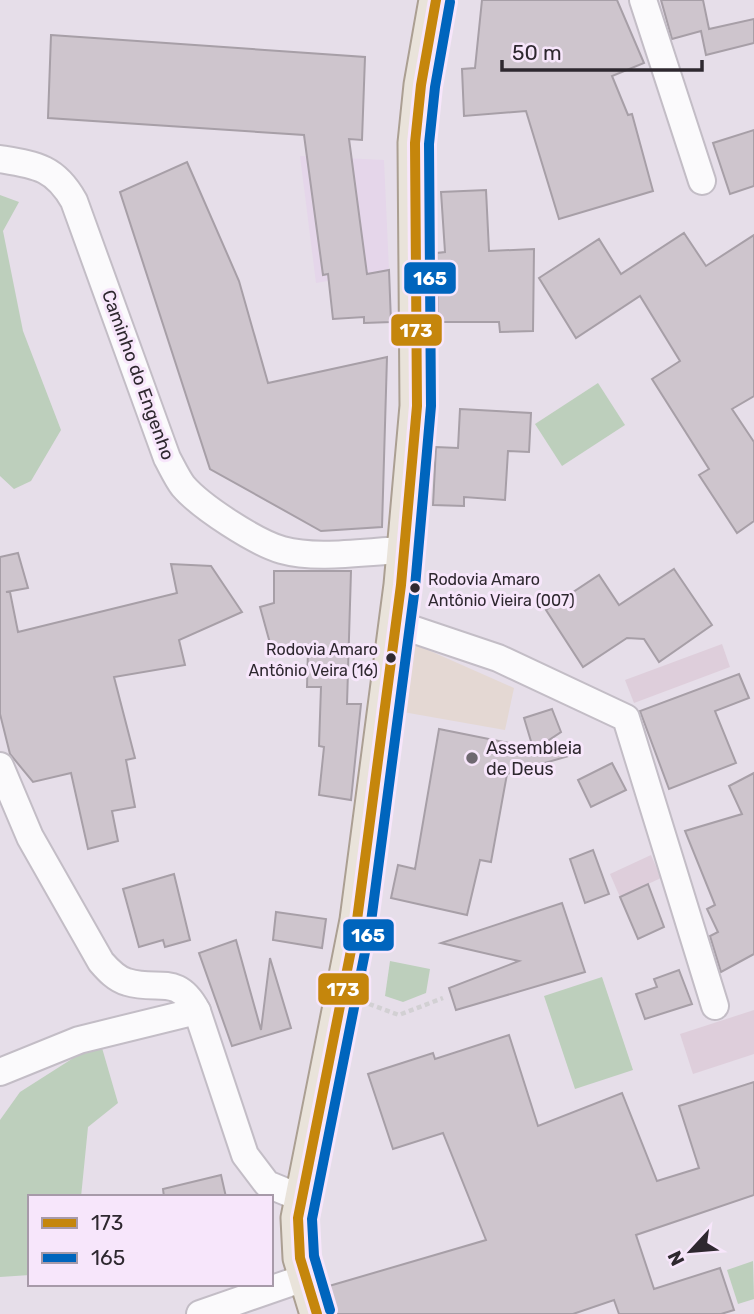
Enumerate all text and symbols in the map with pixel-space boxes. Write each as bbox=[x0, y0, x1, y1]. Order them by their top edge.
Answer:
scale bar bbox=[502, 28, 702, 72]
text: 50 m bbox=[512, 40, 562, 65]
line badge: 165 bbox=[403, 261, 457, 295]
text: 165 bbox=[413, 267, 447, 290]
street label: Caminho do Engenho bbox=[97, 287, 179, 463]
line badge: 173 bbox=[390, 313, 443, 347]
text: 173 bbox=[400, 319, 432, 342]
place label: Rodovia Amaro Antônio Vieira (007) bbox=[428, 570, 575, 610]
marker: Rodovia Amaro Antônio Vieira (007) bbox=[408, 581, 422, 595]
place label: Rodovia Amaro Antônio Veira (16) bbox=[249, 640, 378, 680]
marker: Rodovia Amaro Antônio Veira (16) bbox=[384, 651, 398, 665]
place label: Assembleia de Deus bbox=[486, 737, 582, 780]
marker: Assembleia de Deus bbox=[464, 750, 480, 766]
line badge: 165 bbox=[342, 918, 395, 952]
text: 165 bbox=[351, 924, 385, 947]
line badge: 173 bbox=[317, 972, 370, 1006]
text: 173 bbox=[327, 978, 359, 1001]
legend bbox=[28, 1195, 273, 1286]
text: 173 bbox=[91, 1210, 123, 1235]
north arrow bbox=[656, 1216, 726, 1286]
text: 165 bbox=[91, 1245, 125, 1270]
text: N bbox=[663, 1247, 690, 1269]

